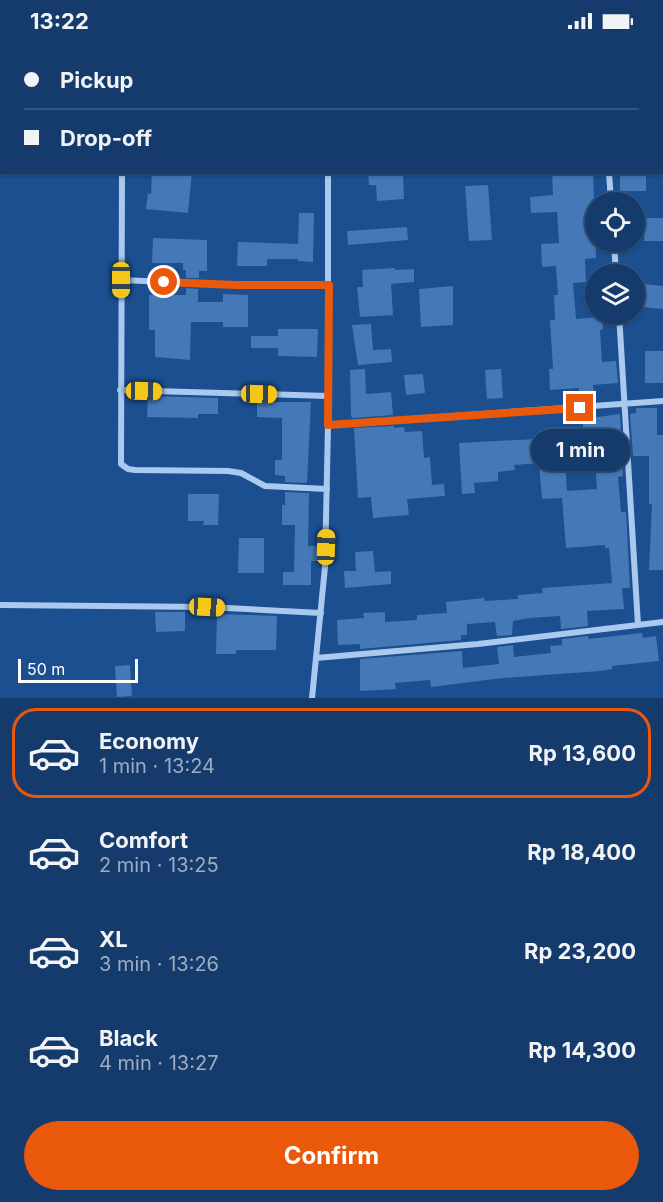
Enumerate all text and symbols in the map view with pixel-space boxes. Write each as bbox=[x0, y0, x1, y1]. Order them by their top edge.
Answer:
text: 13:22 bbox=[30, 8, 89, 34]
text: Pickup bbox=[60, 67, 134, 93]
text: Drop-off bbox=[60, 125, 152, 151]
map controls bbox=[585, 192, 645, 324]
button: locate bbox=[585, 192, 645, 252]
car bbox=[112, 262, 130, 298]
button: layers bbox=[585, 264, 645, 324]
route start bbox=[150, 268, 177, 295]
car bbox=[126, 382, 162, 400]
car bbox=[241, 385, 277, 403]
route end bbox=[566, 394, 593, 421]
callout: 1 min bbox=[530, 429, 630, 471]
text: 1 min bbox=[556, 438, 605, 462]
car bbox=[316, 529, 336, 565]
car bbox=[189, 597, 225, 617]
scale bar bbox=[18, 656, 138, 684]
text: 50 m bbox=[27, 659, 65, 679]
icon: car bbox=[27, 726, 81, 780]
text: Economy bbox=[99, 728, 199, 754]
text: Rp 13,600 bbox=[529, 740, 636, 766]
text: 1 min · 13:24 bbox=[99, 754, 215, 778]
icon: car bbox=[27, 825, 81, 879]
text: Comfort bbox=[99, 827, 188, 853]
text: Rp 18,400 bbox=[527, 839, 636, 865]
text: 2 min · 13:25 bbox=[99, 853, 219, 877]
icon: car bbox=[27, 924, 81, 978]
text: XL bbox=[99, 926, 128, 952]
text: Rp 23,200 bbox=[524, 938, 636, 964]
text: 3 min · 13:26 bbox=[99, 952, 219, 976]
icon: car bbox=[27, 1023, 81, 1077]
text: Black bbox=[99, 1025, 158, 1051]
text: Rp 14,300 bbox=[528, 1037, 636, 1063]
text: 4 min · 13:27 bbox=[99, 1051, 219, 1075]
button: Confirm bbox=[24, 1121, 639, 1190]

